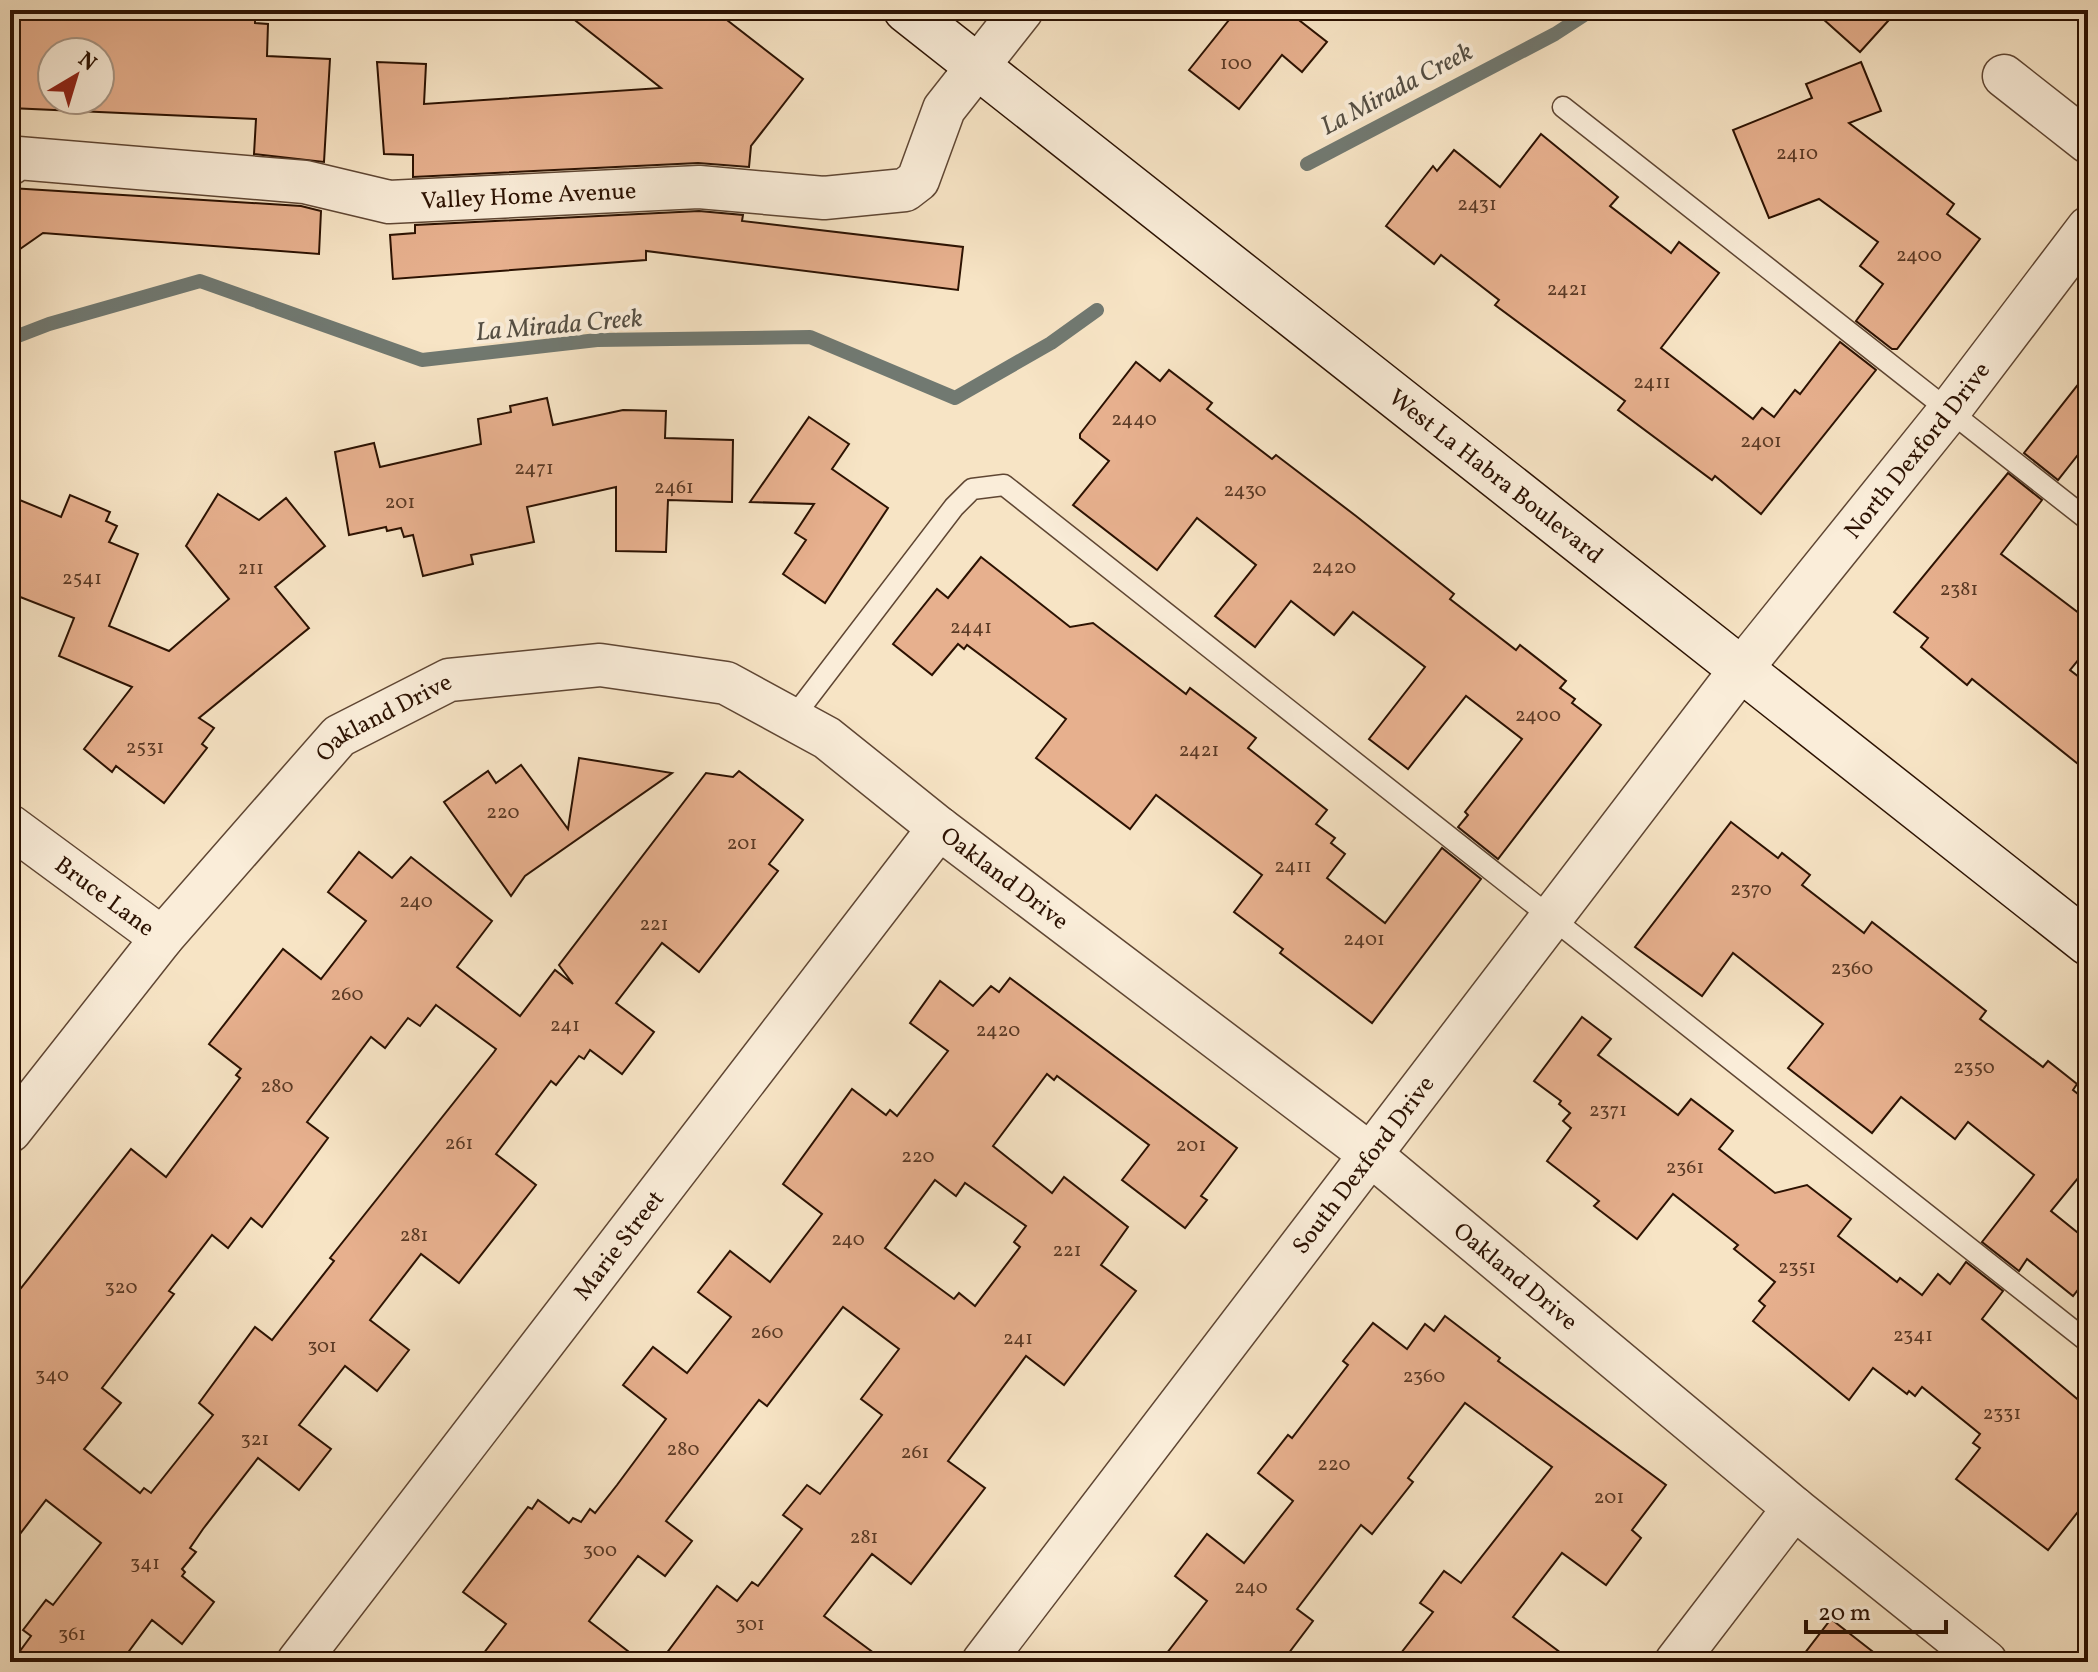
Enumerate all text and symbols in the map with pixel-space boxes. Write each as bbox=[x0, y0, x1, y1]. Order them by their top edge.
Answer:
water label: La Mirada Creek bbox=[1314, 34, 1479, 145]
north arrow bbox=[36, 36, 116, 116]
text: N bbox=[71, 45, 103, 79]
house number: 100 bbox=[1220, 50, 1252, 78]
house number: 2410 bbox=[1776, 140, 1818, 168]
street label: Valley Home Avenue bbox=[420, 175, 637, 219]
house number: 2431 bbox=[1457, 191, 1497, 219]
house number: 2400 bbox=[1896, 242, 1942, 270]
house number: 2421 bbox=[1547, 276, 1587, 304]
water label: La Mirada Creek bbox=[474, 301, 644, 351]
street label: North Dexford Drive bbox=[1837, 356, 1999, 547]
house number: 2411 bbox=[1633, 369, 1671, 397]
street label: West La Habra Boulevard bbox=[1380, 382, 1610, 573]
house number: 2440 bbox=[1111, 406, 1157, 434]
house number: 2401 bbox=[1740, 428, 1782, 456]
house number: 2471 bbox=[514, 455, 554, 483]
house number: 2461 bbox=[654, 474, 694, 502]
house number: 2430 bbox=[1223, 477, 1267, 505]
house number: 201 bbox=[385, 489, 415, 517]
house number: 2420 bbox=[1312, 554, 1356, 582]
house number: 211 bbox=[238, 555, 264, 583]
house number: 2541 bbox=[62, 565, 102, 593]
house number: 2381 bbox=[1940, 576, 1978, 604]
house number: 2441 bbox=[950, 614, 992, 642]
street label: Oakland Drive bbox=[309, 666, 458, 770]
house number: 2400 bbox=[1515, 702, 1561, 730]
house number: 2531 bbox=[126, 734, 164, 762]
house number: 2421 bbox=[1179, 737, 1219, 765]
house number: 220 bbox=[486, 799, 520, 827]
street label: Oakland Drive bbox=[932, 820, 1075, 939]
house number: 201 bbox=[727, 830, 757, 858]
street label: Bruce Lane bbox=[47, 849, 161, 946]
house number: 2411 bbox=[1274, 853, 1312, 881]
house number: 2370 bbox=[1730, 876, 1772, 904]
house number: 240 bbox=[399, 888, 433, 916]
house number: 221 bbox=[639, 911, 669, 939]
house number: 2401 bbox=[1343, 926, 1385, 954]
house number: 2360 bbox=[1831, 955, 1873, 983]
house number: 260 bbox=[331, 981, 363, 1009]
house number: 241 bbox=[550, 1012, 580, 1040]
house number: 2420 bbox=[976, 1017, 1020, 1045]
house number: 2350 bbox=[1953, 1054, 1995, 1082]
street label: South Dexford Drive bbox=[1285, 1069, 1444, 1262]
house number: 280 bbox=[261, 1073, 293, 1101]
house number: 2371 bbox=[1589, 1097, 1627, 1125]
house number: 261 bbox=[445, 1130, 473, 1158]
house number: 201 bbox=[1176, 1132, 1206, 1160]
house number: 220 bbox=[901, 1143, 935, 1171]
house number: 2361 bbox=[1666, 1154, 1704, 1182]
street label: Marie Street bbox=[567, 1184, 673, 1308]
street label: Oakland Drive bbox=[1445, 1215, 1584, 1340]
house number: 281 bbox=[400, 1222, 428, 1250]
house number: 240 bbox=[831, 1226, 865, 1254]
house number: 221 bbox=[1052, 1237, 1082, 1265]
house number: 2351 bbox=[1778, 1254, 1816, 1282]
house number: 320 bbox=[105, 1274, 137, 1302]
house number: 260 bbox=[751, 1319, 783, 1347]
house number: 2341 bbox=[1893, 1322, 1933, 1350]
house number: 241 bbox=[1003, 1325, 1033, 1353]
house number: 301 bbox=[307, 1333, 337, 1361]
house number: 340 bbox=[35, 1362, 69, 1390]
house number: 2360 bbox=[1403, 1363, 1445, 1391]
house number: 2331 bbox=[1983, 1400, 2021, 1428]
house number: 321 bbox=[241, 1426, 269, 1454]
house number: 280 bbox=[667, 1436, 699, 1464]
house number: 261 bbox=[901, 1439, 929, 1467]
house number: 220 bbox=[1317, 1451, 1351, 1479]
house number: 201 bbox=[1594, 1484, 1624, 1512]
house number: 281 bbox=[850, 1524, 878, 1552]
house number: 300 bbox=[583, 1537, 617, 1565]
house number: 341 bbox=[130, 1550, 160, 1578]
house number: 240 bbox=[1234, 1574, 1268, 1602]
scale bar bbox=[1806, 1584, 1946, 1634]
text: 20 m bbox=[1818, 1597, 1871, 1631]
house number: 301 bbox=[735, 1611, 765, 1639]
house number: 361 bbox=[58, 1621, 86, 1649]

